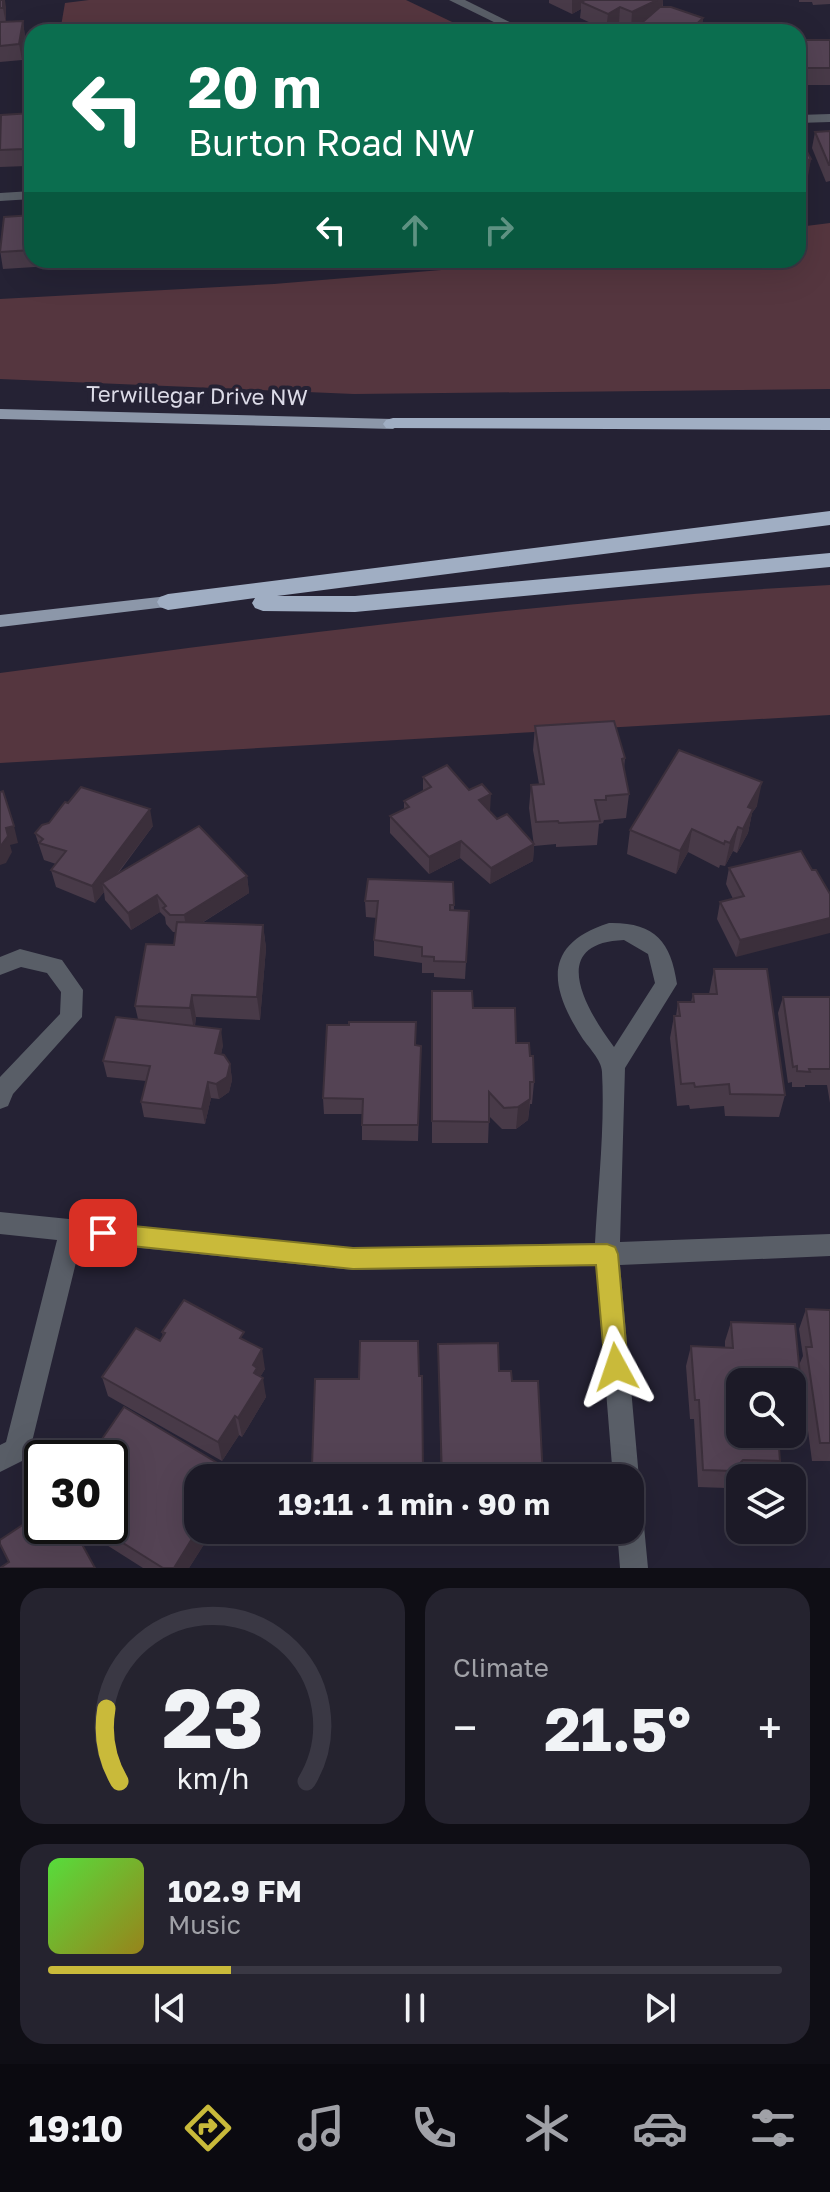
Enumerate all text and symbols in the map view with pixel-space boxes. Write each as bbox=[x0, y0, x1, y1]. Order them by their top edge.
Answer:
text: 20 m bbox=[188, 53, 322, 120]
icon: left bbox=[56, 56, 160, 160]
text: Burton Road NW bbox=[188, 121, 475, 164]
icon: left bbox=[309, 208, 353, 252]
icon: ahead bbox=[393, 208, 437, 252]
icon: right bbox=[477, 208, 521, 252]
street label: Terwillegar Drive NW bbox=[86, 380, 308, 410]
pin bbox=[69, 1199, 137, 1267]
icon: arrive bbox=[81, 1211, 125, 1255]
position arrow bbox=[574, 1325, 658, 1409]
map controls bbox=[726, 1368, 806, 1544]
button: search bbox=[726, 1368, 806, 1448]
speed limit sign: 30 bbox=[24, 1440, 128, 1544]
button: layers bbox=[726, 1464, 806, 1544]
text: 19:11 · 1 min · 90 m bbox=[278, 1486, 550, 1522]
text: Climate bbox=[453, 1652, 549, 1683]
text: 23 bbox=[162, 1666, 263, 1766]
text: 21.5° bbox=[544, 1692, 691, 1764]
text: − bbox=[453, 1701, 477, 1754]
text: + bbox=[758, 1701, 782, 1754]
text: km/h bbox=[176, 1761, 249, 1795]
text: 102.9 FM bbox=[168, 1873, 302, 1909]
text: Music bbox=[168, 1909, 241, 1940]
icon: previous bbox=[148, 1986, 192, 2030]
icon: pause bbox=[393, 1986, 437, 2030]
icon: next bbox=[638, 1986, 682, 2030]
icon: directions bbox=[180, 2100, 236, 2156]
icon: music bbox=[293, 2100, 349, 2156]
icon: phone bbox=[406, 2100, 462, 2156]
icon: climate bbox=[519, 2100, 575, 2156]
icon: car bbox=[632, 2100, 688, 2156]
icon: filters bbox=[745, 2100, 801, 2156]
text: 19:10 bbox=[29, 2107, 123, 2150]

